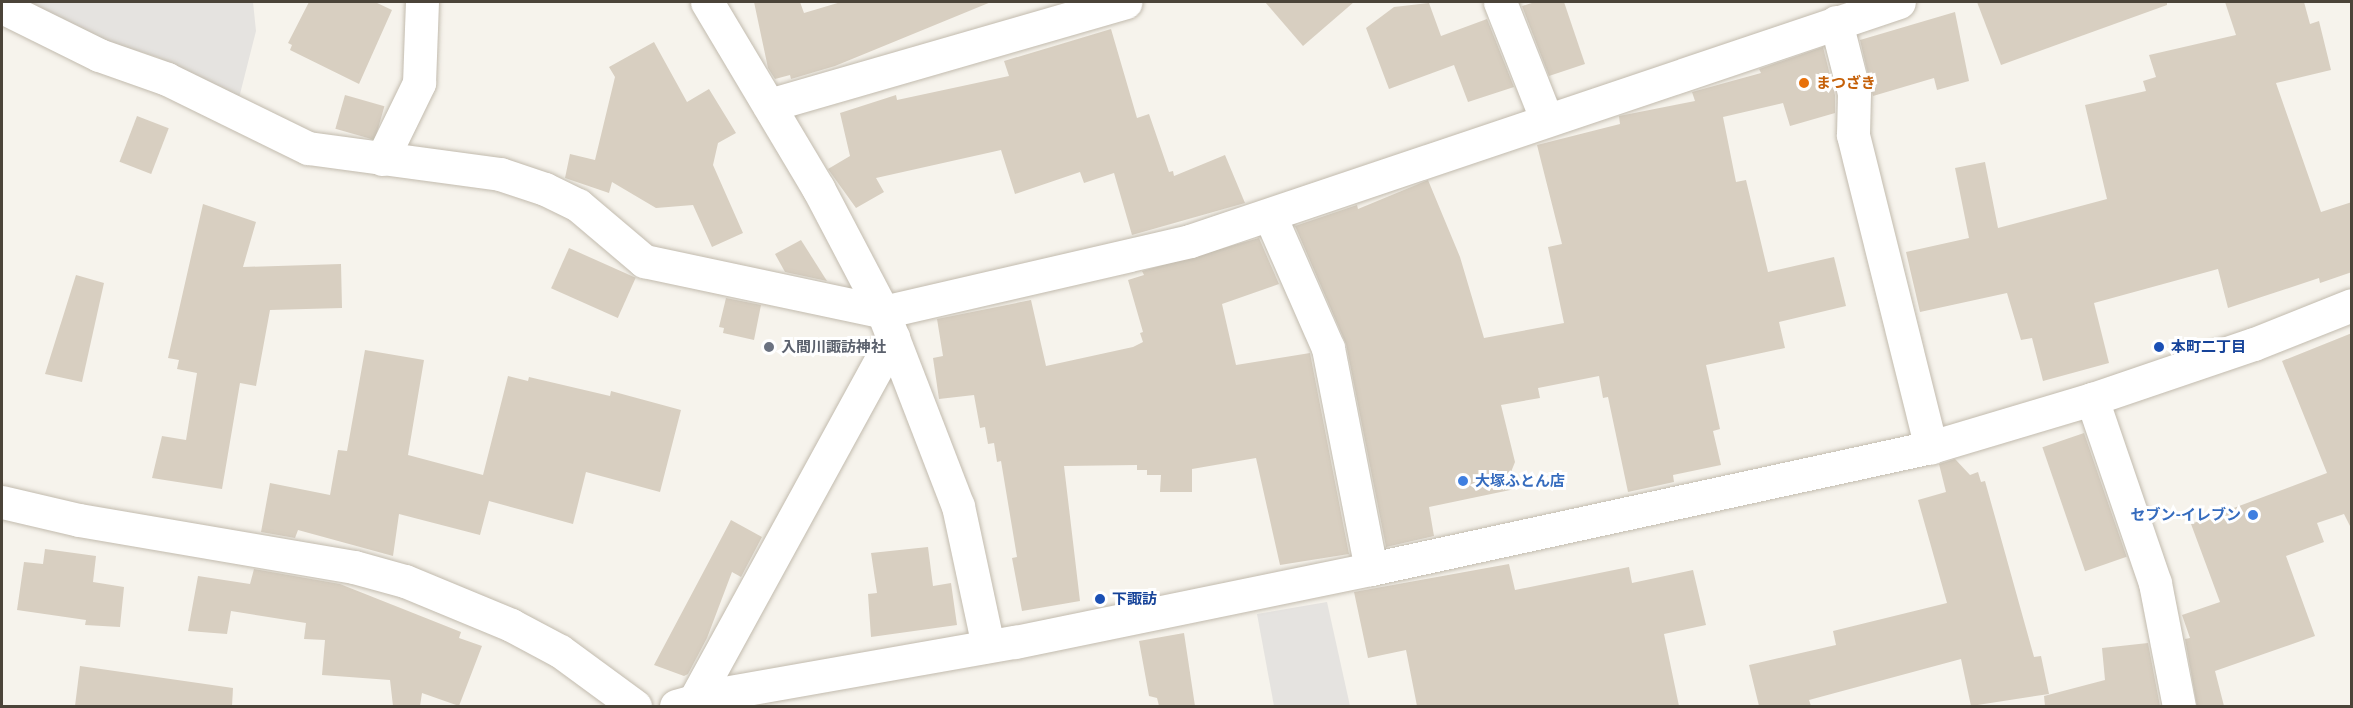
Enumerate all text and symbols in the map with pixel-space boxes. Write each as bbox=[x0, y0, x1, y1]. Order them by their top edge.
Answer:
place label: まつざき bbox=[1816, 74, 1876, 92]
marker: まつざき bbox=[1797, 76, 1811, 90]
place label: 入間川諏訪神社 bbox=[781, 338, 886, 356]
place label: 本町二丁目 bbox=[2171, 338, 2246, 356]
marker: 入間川諏訪神社 bbox=[762, 340, 776, 354]
marker: 本町二丁目 bbox=[2152, 340, 2166, 354]
place label: 大塚ふとん店 bbox=[1475, 472, 1565, 490]
marker: 大塚ふとん店 bbox=[1456, 474, 1470, 488]
place label: セブン-イレブン bbox=[2130, 506, 2241, 524]
marker: セブン-イレブン bbox=[2246, 508, 2260, 522]
place label: 下諏訪 bbox=[1112, 590, 1157, 608]
marker: 下諏訪 bbox=[1093, 592, 1107, 606]

